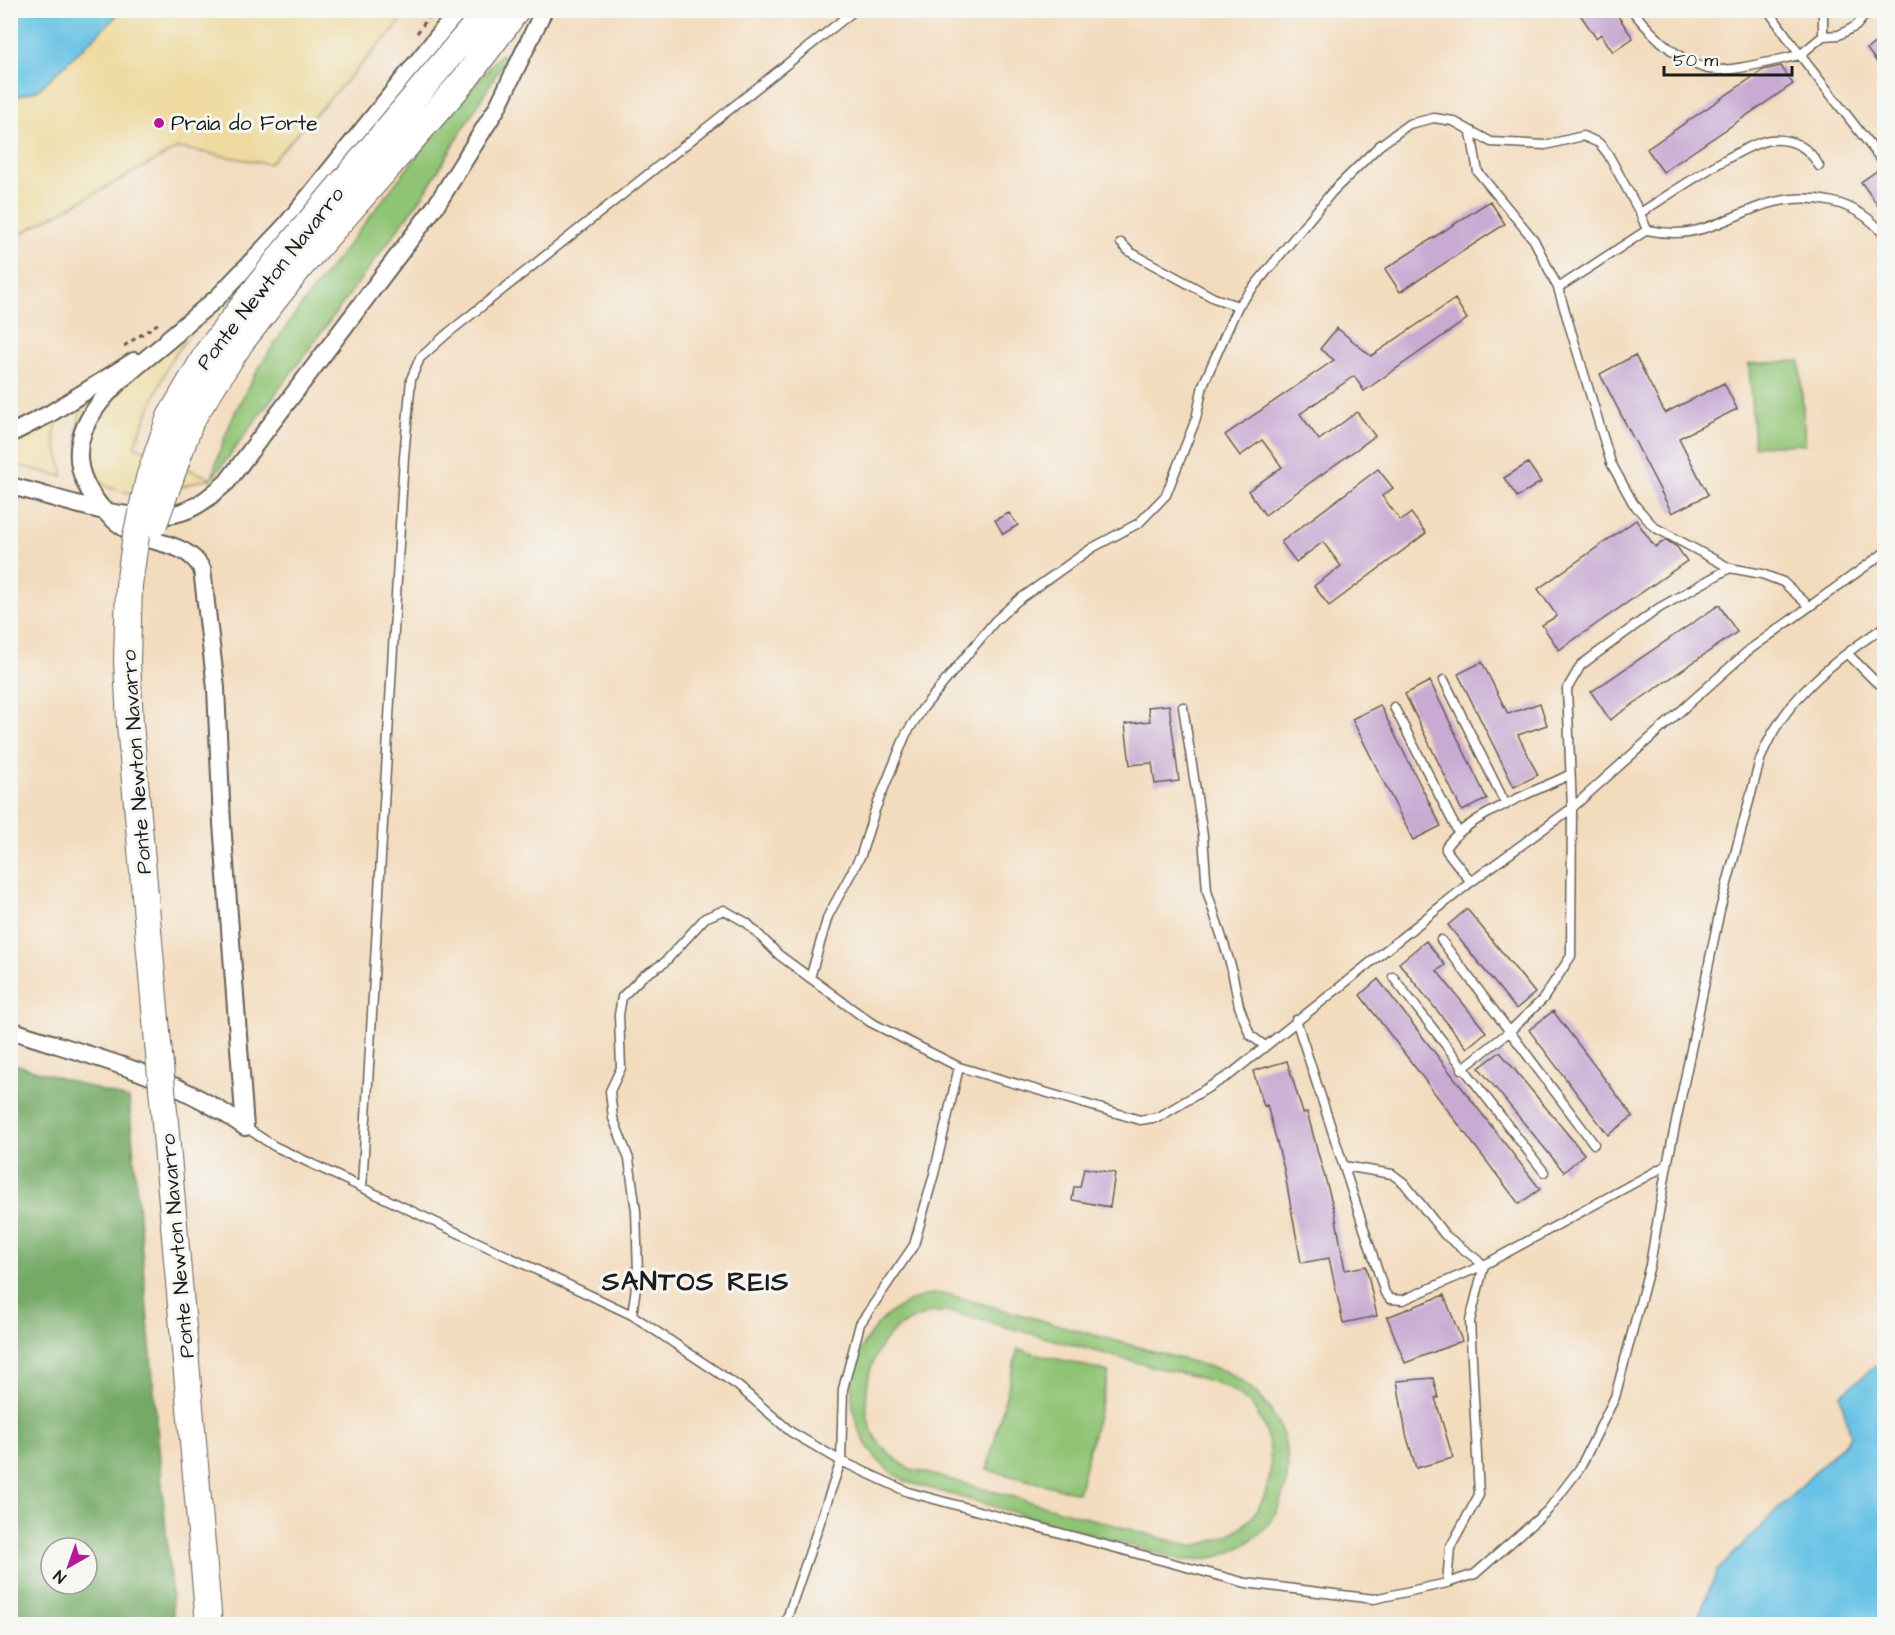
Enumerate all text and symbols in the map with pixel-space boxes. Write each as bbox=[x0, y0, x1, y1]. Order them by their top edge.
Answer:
scale bar bbox=[1664, 39, 1792, 77]
text: 50 m bbox=[1673, 48, 1718, 73]
place label: Praia do Forte bbox=[171, 109, 318, 138]
marker: Praia do Forte bbox=[152, 116, 166, 130]
street label: Ponte Newton Navarro bbox=[190, 181, 351, 376]
street label: Ponte Newton Navarro bbox=[114, 648, 159, 875]
street label: Ponte Newton Navarro bbox=[153, 1132, 202, 1359]
district label: SANTOS REIS bbox=[601, 1263, 790, 1301]
north arrow bbox=[39, 1536, 99, 1596]
text: N bbox=[49, 1565, 71, 1588]

